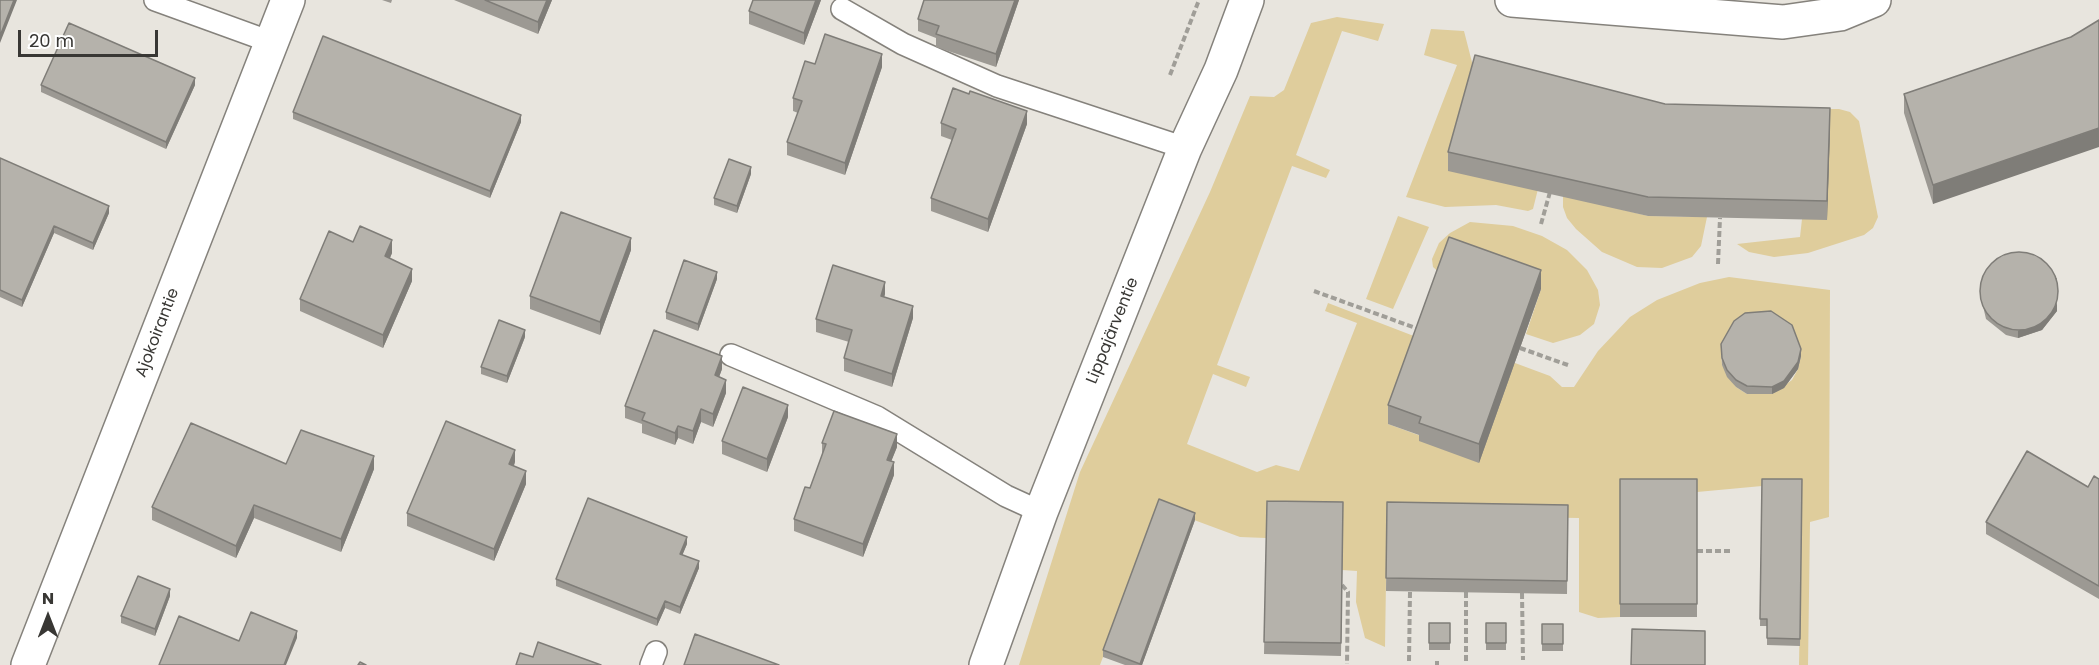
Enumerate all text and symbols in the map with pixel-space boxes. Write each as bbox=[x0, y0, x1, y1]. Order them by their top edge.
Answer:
scale bar bbox=[21, 18, 160, 56]
text: 20 m bbox=[29, 28, 74, 53]
street label: Lippajärventie bbox=[1083, 275, 1143, 387]
street label: Ajokoirantie bbox=[132, 286, 184, 380]
north arrow bbox=[18, 587, 78, 647]
text: N bbox=[42, 587, 54, 610]

